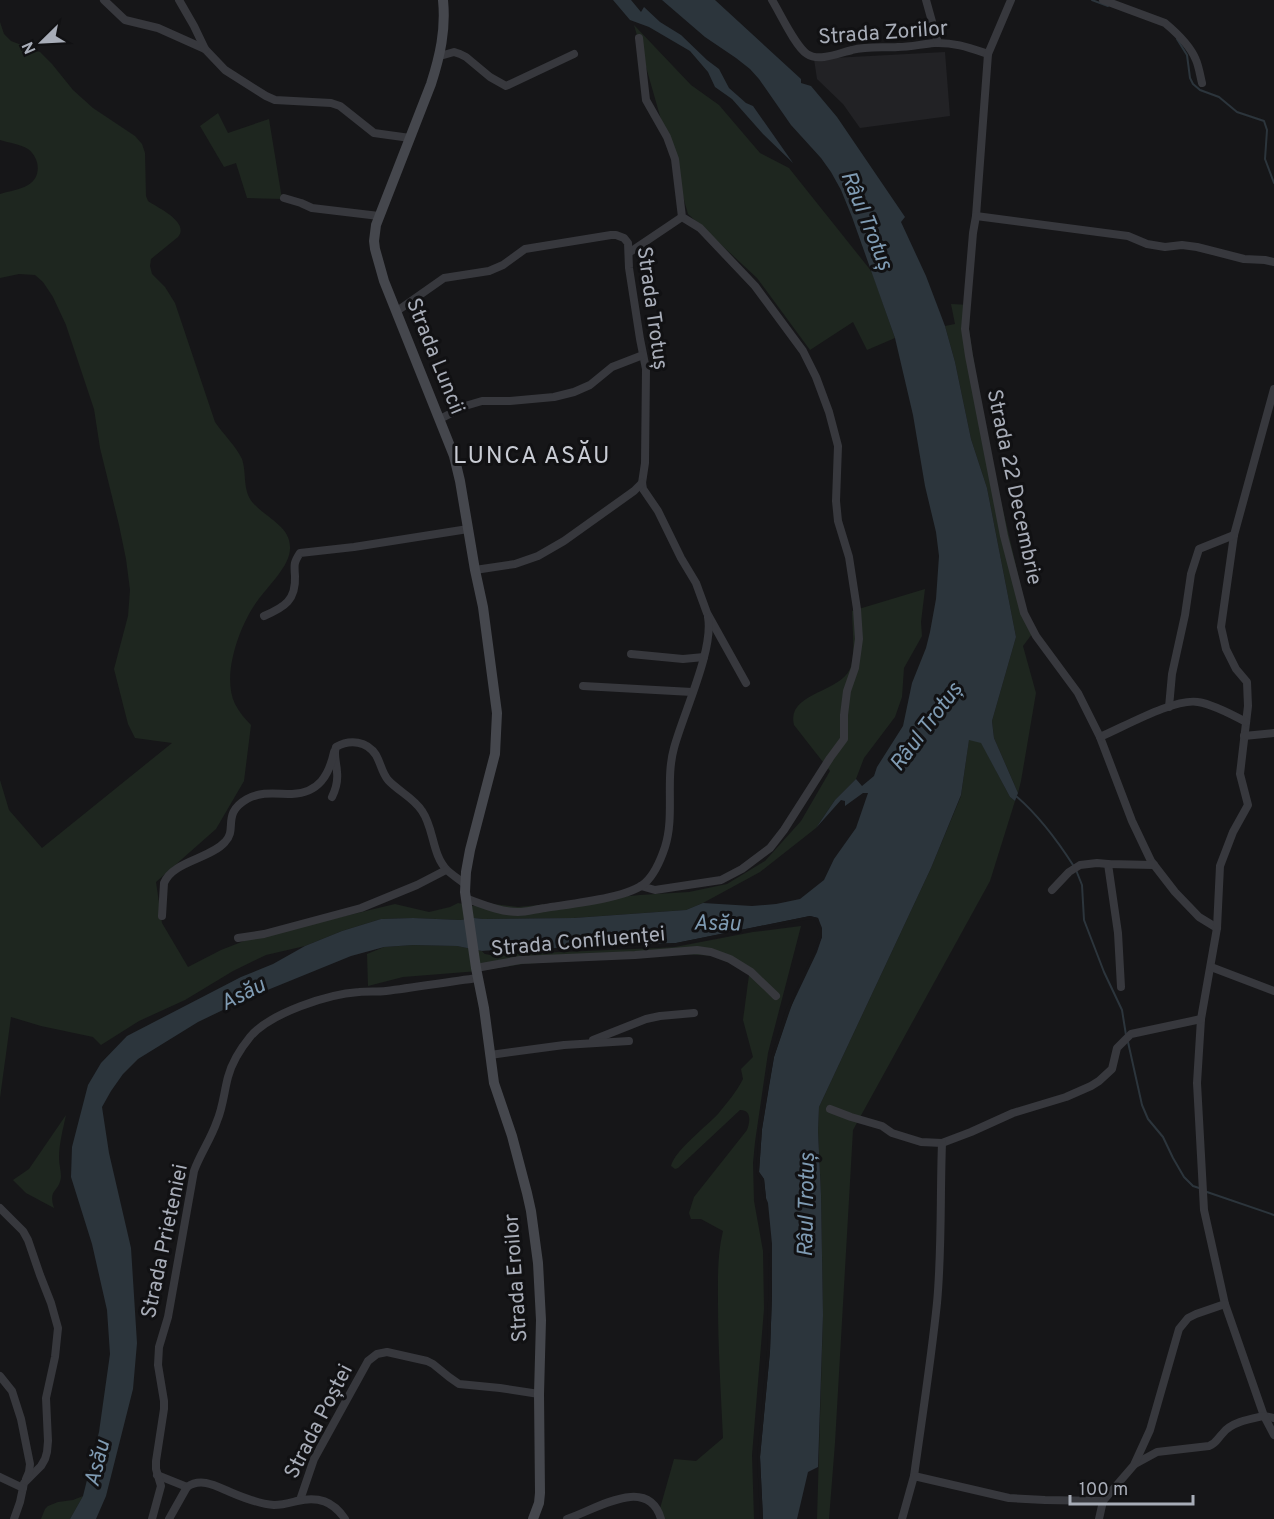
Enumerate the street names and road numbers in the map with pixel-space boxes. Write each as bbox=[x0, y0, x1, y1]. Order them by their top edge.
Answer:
street label: Strada Zorilor bbox=[817, 15, 949, 51]
street label: Strada Trotuș bbox=[630, 245, 674, 372]
street label: Strada Luncii bbox=[399, 294, 470, 419]
street label: Strada 22 Decembrie bbox=[980, 387, 1047, 588]
street label: Strada Confluenței bbox=[490, 921, 667, 964]
street label: Strada Prieteniei bbox=[136, 1162, 195, 1321]
street label: Strada Eroilor bbox=[499, 1213, 534, 1343]
street label: Strada Poștei bbox=[279, 1360, 360, 1484]

